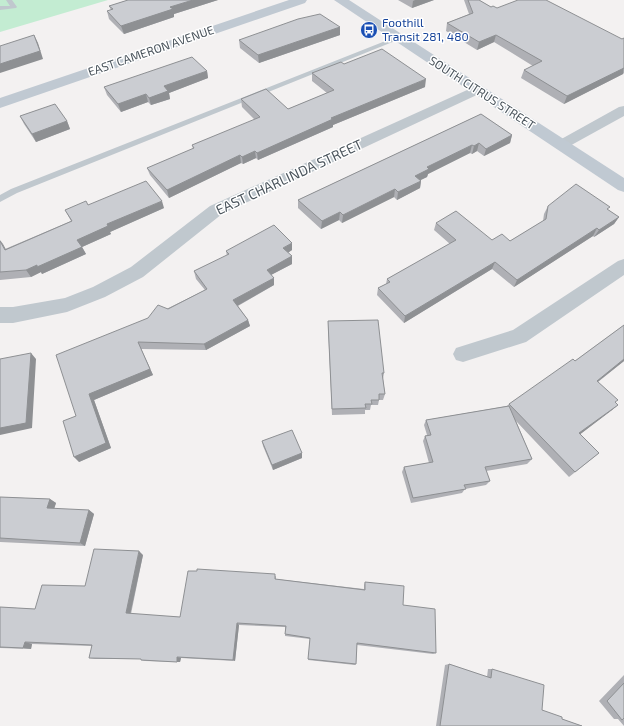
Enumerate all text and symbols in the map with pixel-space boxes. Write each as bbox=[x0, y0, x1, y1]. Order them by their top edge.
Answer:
place label: Foothill Transit 281, 480 bbox=[382, 15, 469, 43]
bus stop icon: Foothill Transit 281, 480 bbox=[359, 20, 379, 40]
street label: EAST CAMERON AVENUE bbox=[86, 22, 216, 78]
street label: SOUTH CITRUS STREET bbox=[427, 53, 538, 132]
street label: EAST CHARLINDA STREET bbox=[213, 135, 365, 218]

